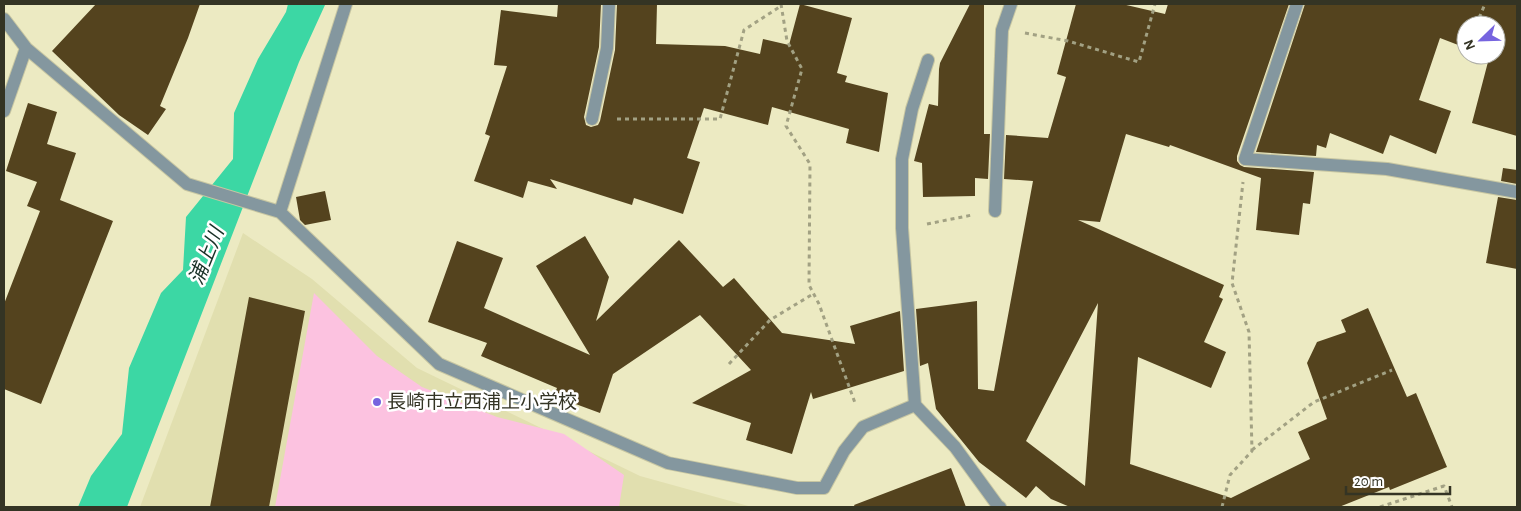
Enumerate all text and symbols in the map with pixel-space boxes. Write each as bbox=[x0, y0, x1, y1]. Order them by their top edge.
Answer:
north arrow bbox=[1456, 15, 1506, 65]
text: N bbox=[1462, 37, 1478, 52]
water label: 浦上川 bbox=[186, 222, 228, 288]
place label: 長崎市立西浦上小学校 bbox=[387, 391, 577, 412]
marker: 長崎市立西浦上小学校 bbox=[371, 396, 383, 408]
scale bar bbox=[1346, 464, 1450, 496]
text: 20 m bbox=[1354, 474, 1383, 489]

